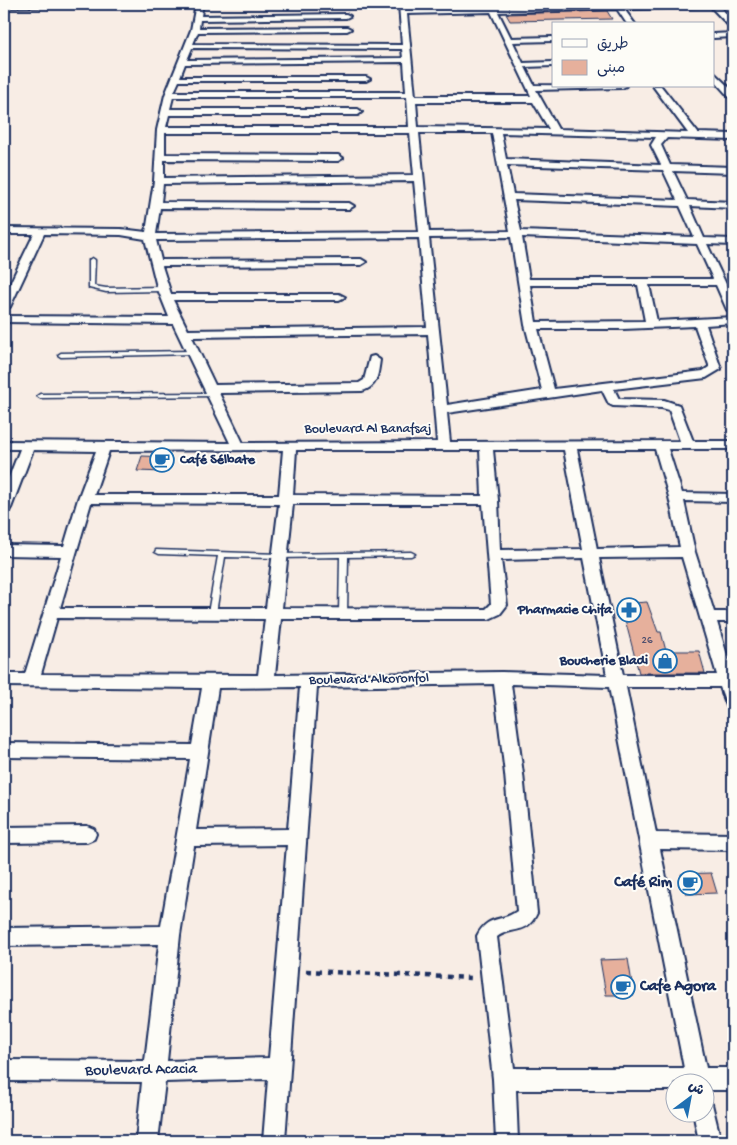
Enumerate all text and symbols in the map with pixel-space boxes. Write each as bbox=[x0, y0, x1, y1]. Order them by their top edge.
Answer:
legend bbox=[552, 22, 714, 88]
text: طريق bbox=[597, 36, 629, 54]
text: مبنى bbox=[597, 60, 625, 78]
street label: Boulevard Al Banafsaj bbox=[303, 421, 432, 438]
cafe icon: Café Sélbate bbox=[149, 447, 175, 473]
place label: Café Sélbate bbox=[179, 452, 256, 469]
pharmacy icon: Pharmacie Chifa bbox=[616, 597, 642, 623]
place label: Pharmacie Chifa bbox=[517, 602, 613, 619]
house number: 26 bbox=[642, 635, 653, 647]
shop icon: Boucherie Bladi bbox=[652, 648, 678, 674]
place label: Boucherie Bladi bbox=[559, 653, 648, 670]
street label: Boulevard Alkoronfol bbox=[308, 670, 429, 690]
cafe icon: Café Rim bbox=[677, 870, 703, 896]
place label: Café Rim bbox=[613, 873, 673, 893]
cafe icon: Cafe Agora bbox=[610, 974, 636, 1000]
place label: Cafe Agora bbox=[639, 977, 717, 997]
street label: Boulevard Acacia bbox=[84, 1061, 198, 1081]
north arrow bbox=[664, 1072, 714, 1122]
text: ش bbox=[685, 1078, 707, 1100]

